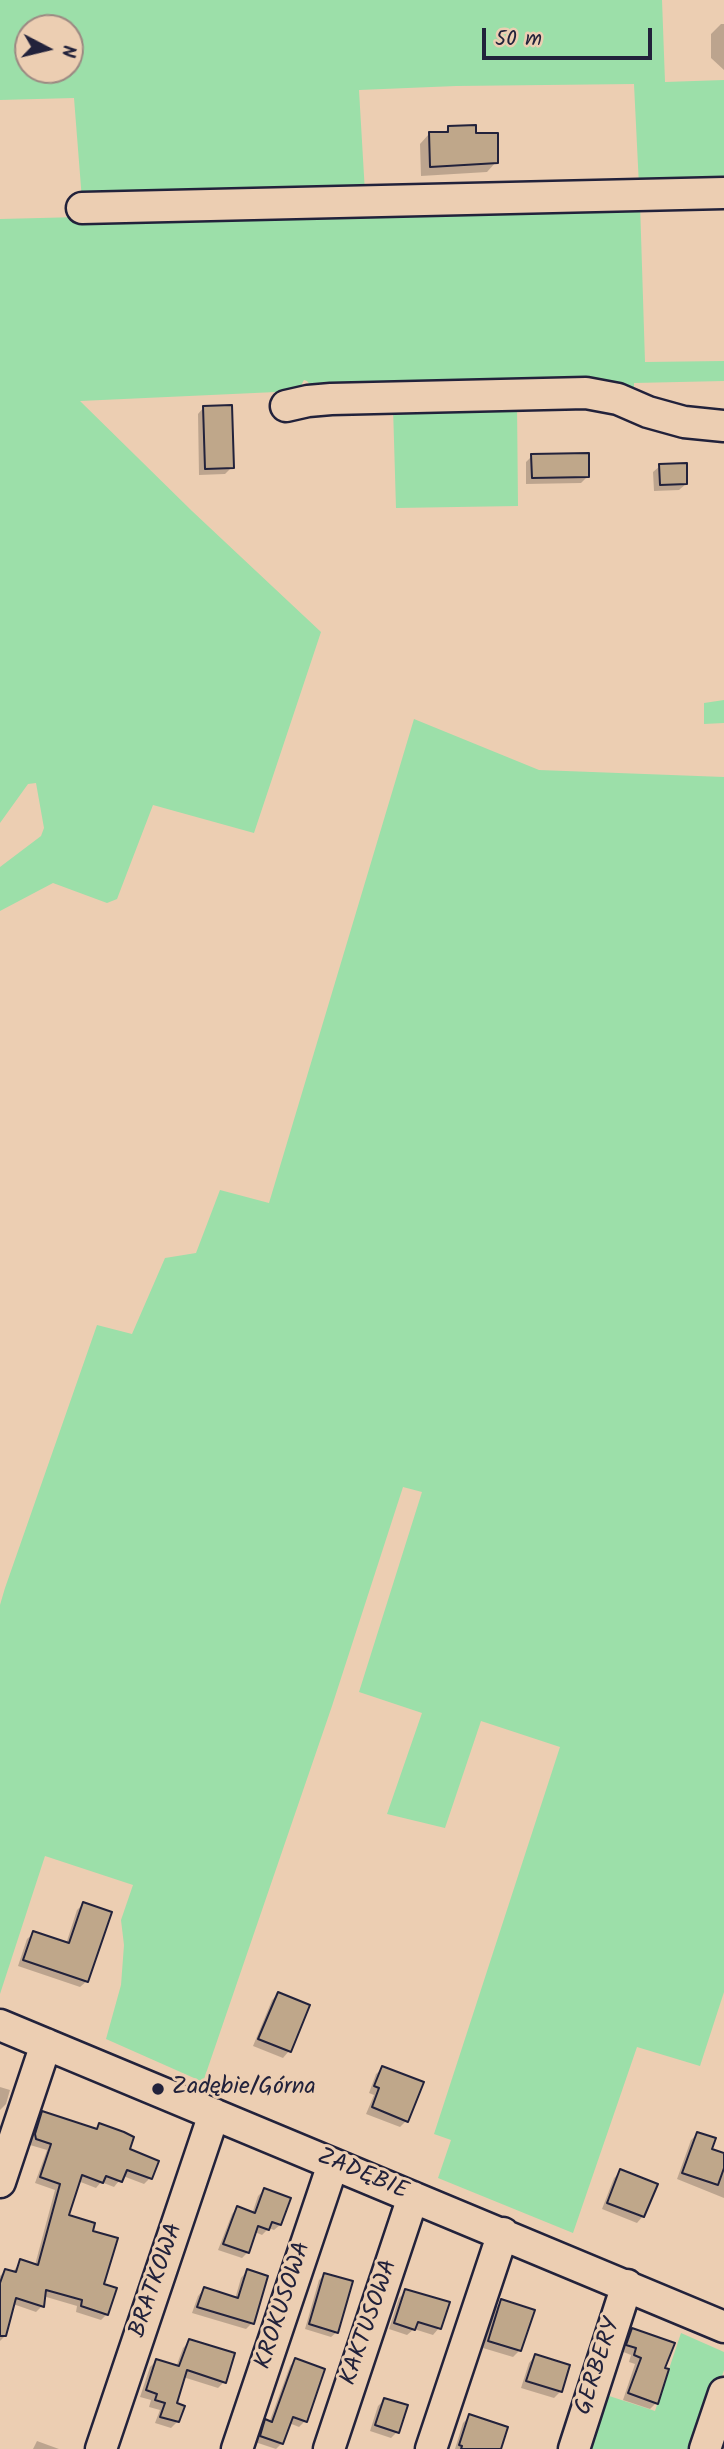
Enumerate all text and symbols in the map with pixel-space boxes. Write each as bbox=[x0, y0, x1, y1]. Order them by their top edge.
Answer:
north arrow bbox=[14, 14, 84, 84]
scale bar bbox=[486, 14, 656, 58]
text: 50 m bbox=[495, 23, 542, 56]
text: N bbox=[52, 44, 83, 59]
place label: Zadębie/Górna bbox=[172, 2075, 316, 2103]
marker: Zadębie/Górna bbox=[150, 2081, 166, 2097]
street label: ZADĘBIE bbox=[312, 2144, 412, 2208]
street label: BRATKOWA bbox=[125, 2220, 191, 2342]
street label: KROKUSOWA bbox=[251, 2239, 319, 2373]
street label: KAKTUSOWA bbox=[336, 2256, 406, 2390]
street label: GERBERY bbox=[571, 2315, 629, 2419]

